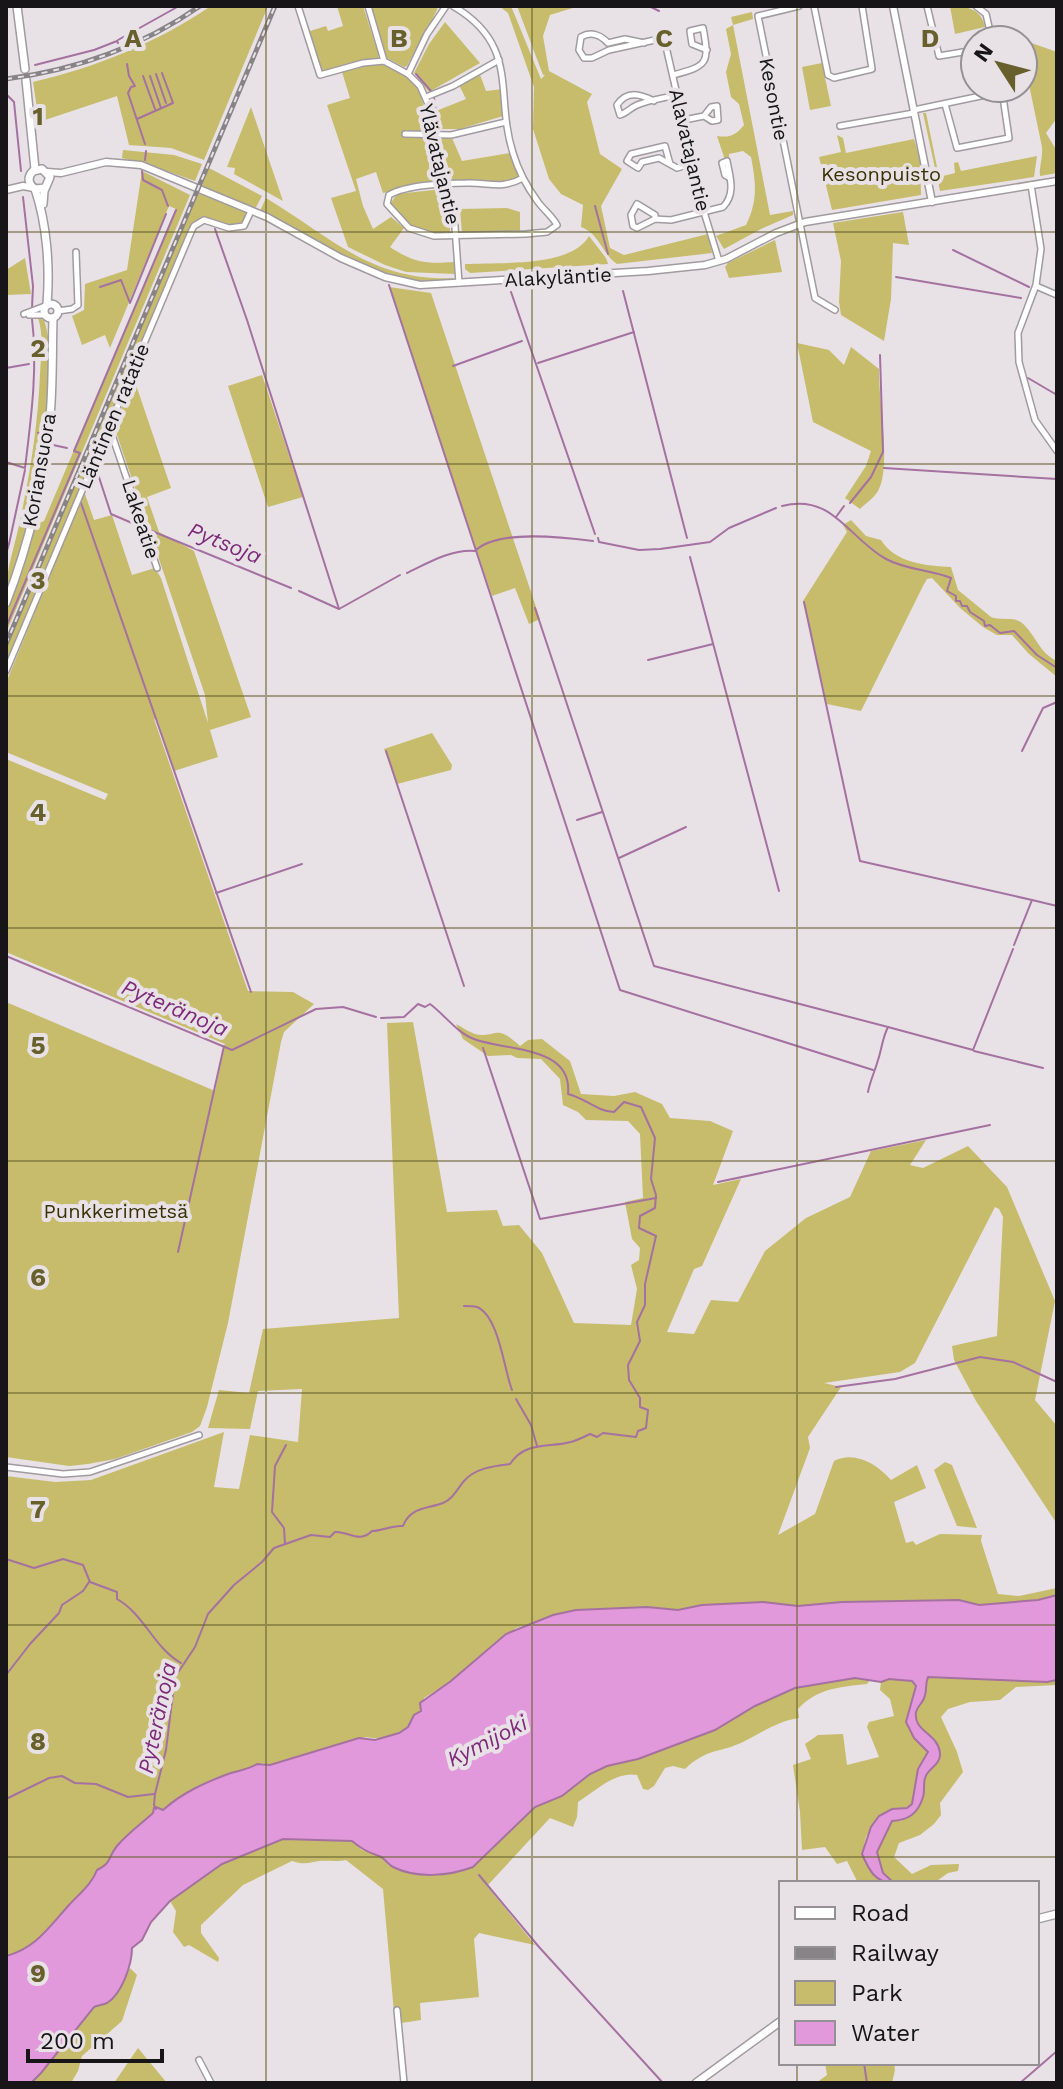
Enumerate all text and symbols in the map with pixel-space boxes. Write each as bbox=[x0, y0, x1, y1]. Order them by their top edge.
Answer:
text: A bbox=[124, 23, 142, 53]
text: B bbox=[390, 23, 408, 53]
text: C bbox=[655, 23, 673, 53]
text: D bbox=[921, 23, 939, 53]
north arrow bbox=[959, 24, 1039, 104]
text: N bbox=[968, 39, 998, 66]
street label: Kesontie bbox=[754, 56, 794, 142]
street label: Alavatajantie bbox=[664, 86, 716, 214]
text: 1 bbox=[32, 101, 44, 131]
street label: Ylävatajantie bbox=[414, 101, 466, 227]
park label: Kesonpuisto bbox=[821, 162, 941, 186]
street label: Alakyläntie bbox=[504, 262, 612, 292]
text: 2 bbox=[30, 333, 46, 363]
street label: Läntinen ratatie bbox=[72, 340, 154, 492]
street label: Koriansuora bbox=[17, 411, 61, 529]
street label: Lakeatie bbox=[117, 476, 165, 562]
water label: Pytsoja bbox=[185, 517, 265, 569]
text: 3 bbox=[30, 565, 46, 595]
text: 4 bbox=[30, 797, 47, 827]
water label: Pyteränoja bbox=[118, 974, 232, 1042]
text: 5 bbox=[30, 1030, 46, 1060]
park label: Punkkerimetsä bbox=[44, 1199, 188, 1223]
text: 6 bbox=[30, 1262, 46, 1292]
text: 7 bbox=[30, 1494, 46, 1524]
water label: Pyteränoja bbox=[133, 1660, 181, 1776]
water label: Kymijoki bbox=[443, 1710, 532, 1772]
text: 8 bbox=[30, 1726, 46, 1756]
legend bbox=[779, 1881, 1039, 2065]
text: Road bbox=[851, 1899, 910, 1927]
text: Railway bbox=[851, 1939, 940, 1967]
text: 9 bbox=[30, 1958, 46, 1988]
text: Park bbox=[851, 1979, 903, 2007]
scale bar bbox=[28, 2013, 162, 2063]
text: Water bbox=[851, 2019, 920, 2047]
text: 200 m bbox=[40, 2027, 115, 2055]

